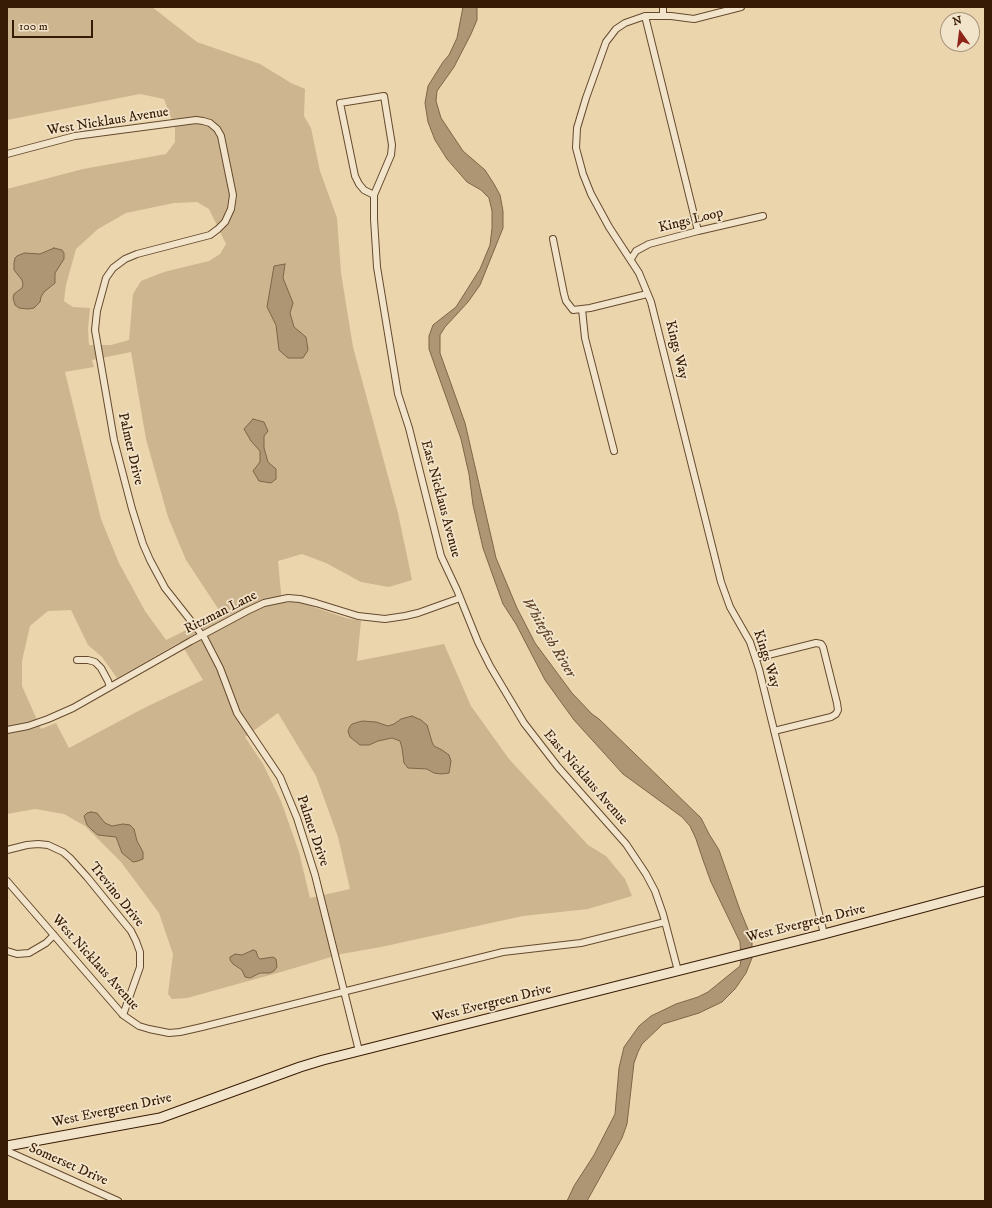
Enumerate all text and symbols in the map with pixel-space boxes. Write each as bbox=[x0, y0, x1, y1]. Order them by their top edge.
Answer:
scale bar bbox=[14, 12, 95, 38]
north arrow bbox=[940, 12, 980, 52]
text: N bbox=[951, 13, 963, 29]
text: 100 m bbox=[19, 19, 48, 34]
street label: West Nicklaus Avenue bbox=[46, 104, 170, 140]
street label: Kings Loop bbox=[657, 205, 725, 237]
street label: Kings Way bbox=[661, 319, 691, 381]
street label: Palmer Drive bbox=[113, 411, 147, 487]
street label: East Nicklaus Avenue bbox=[416, 439, 464, 559]
street label: Ritzman Lane bbox=[182, 588, 260, 638]
water label: Whitefish River bbox=[517, 595, 579, 681]
street label: Kings Way bbox=[749, 628, 783, 690]
street label: East Nicklaus Avenue bbox=[539, 727, 631, 829]
street label: Palmer Drive bbox=[292, 793, 332, 869]
street label: Trevino Drive bbox=[85, 859, 147, 931]
street label: West Evergreen Drive bbox=[745, 901, 867, 947]
street label: West Nicklaus Avenue bbox=[48, 912, 142, 1014]
street label: West Evergreen Drive bbox=[431, 981, 553, 1027]
street label: West Evergreen Drive bbox=[51, 1090, 173, 1132]
street label: Somerset Drive bbox=[26, 1140, 110, 1190]

